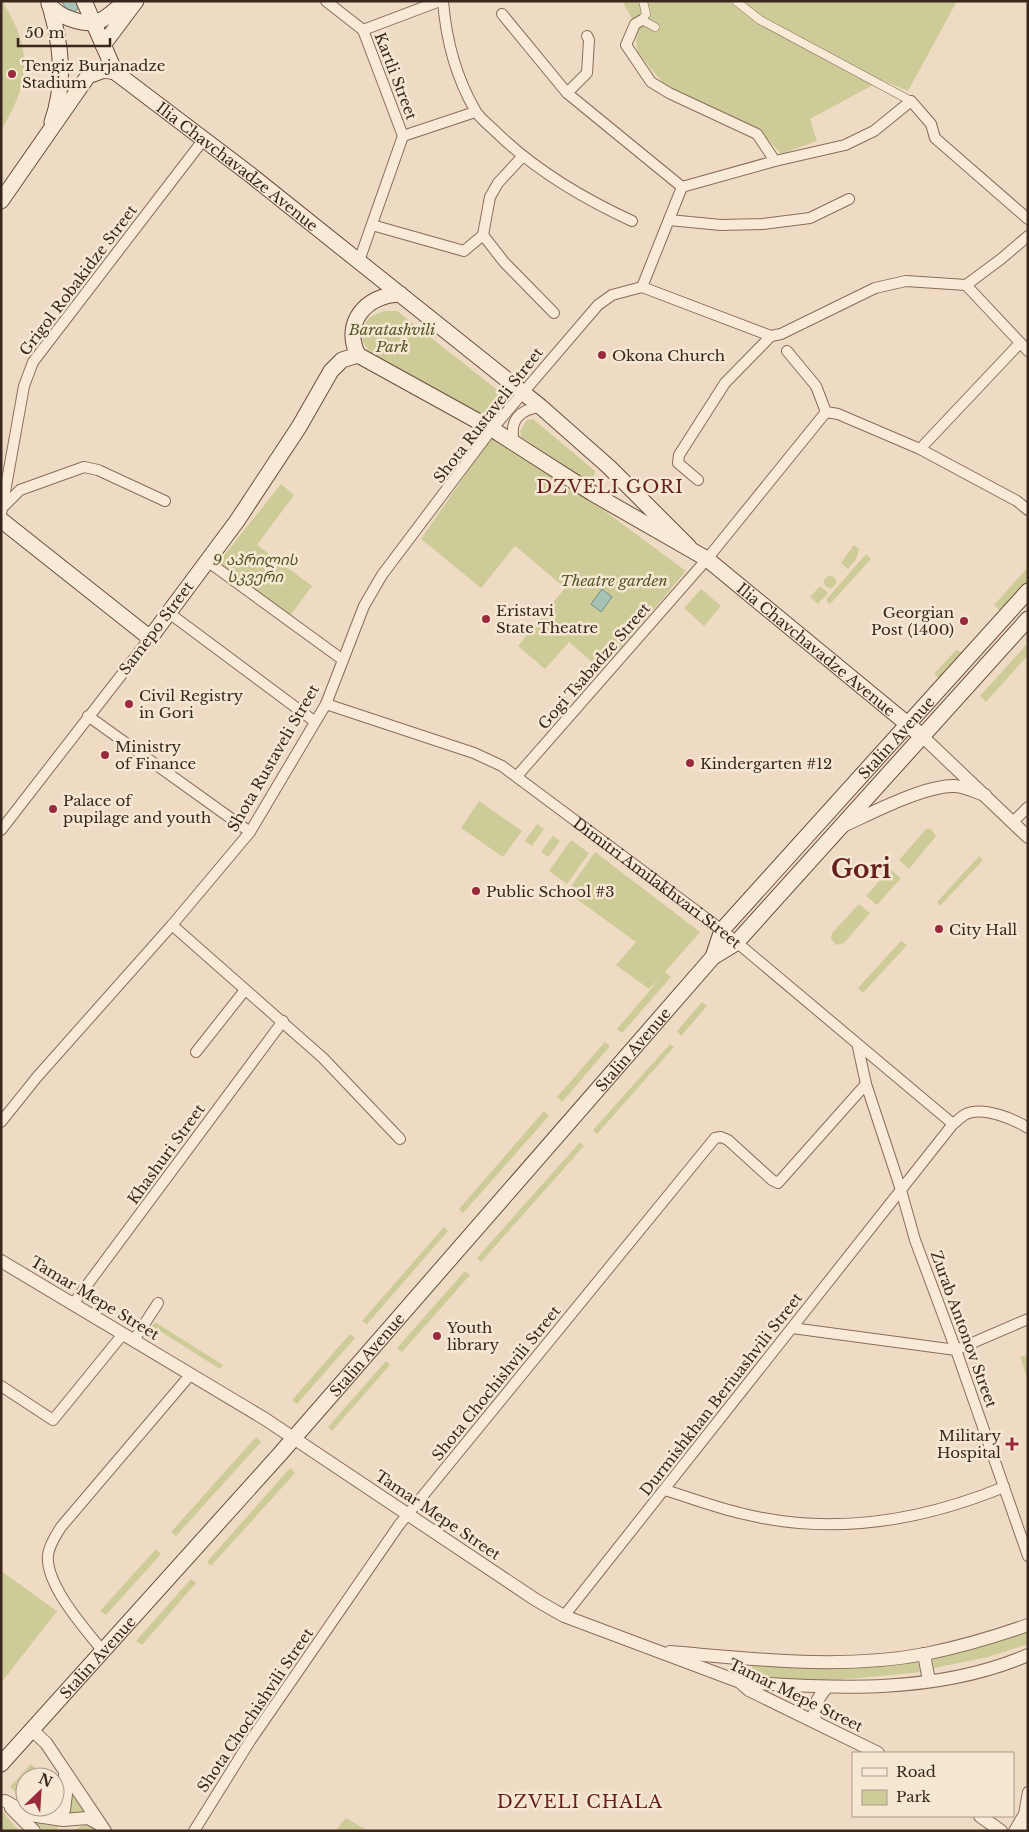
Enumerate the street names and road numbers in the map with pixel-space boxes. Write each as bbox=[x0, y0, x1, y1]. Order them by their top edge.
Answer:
street label: Kartli Street bbox=[371, 30, 422, 123]
street label: Ilia Chavchavadze Avenue bbox=[153, 98, 322, 235]
street label: Grigol Robakidze Street bbox=[15, 201, 141, 359]
street label: Shota Rustaveli Street bbox=[429, 343, 547, 487]
street label: Samepo Street bbox=[115, 577, 198, 678]
street label: Ilia Chavchavadze Avenue bbox=[733, 578, 900, 720]
street label: Gogi Tsabadze Street bbox=[534, 599, 654, 733]
street label: Shota Rustaveli Street bbox=[223, 681, 323, 835]
street label: Stalin Avenue bbox=[854, 692, 938, 783]
street label: Dimitri Amilakhvari Street bbox=[570, 813, 746, 952]
street label: Stalin Avenue bbox=[591, 1003, 674, 1095]
street label: Khashuri Street bbox=[123, 1100, 209, 1208]
street label: Zurab Antonov Street bbox=[927, 1248, 1001, 1410]
street label: Tamar Mepe Street bbox=[27, 1252, 163, 1344]
street label: Durmishkhan Beriuashvili Street bbox=[636, 1288, 806, 1499]
street label: Shota Chochishvili Street bbox=[428, 1301, 565, 1464]
street label: Stalin Avenue bbox=[325, 1309, 408, 1400]
street label: Tamar Mepe Street bbox=[372, 1466, 505, 1564]
street label: Stalin Avenue bbox=[55, 1612, 139, 1702]
street label: Shota Chochishvili Street bbox=[193, 1624, 317, 1796]
street label: Tamar Mepe Street bbox=[726, 1654, 867, 1736]

